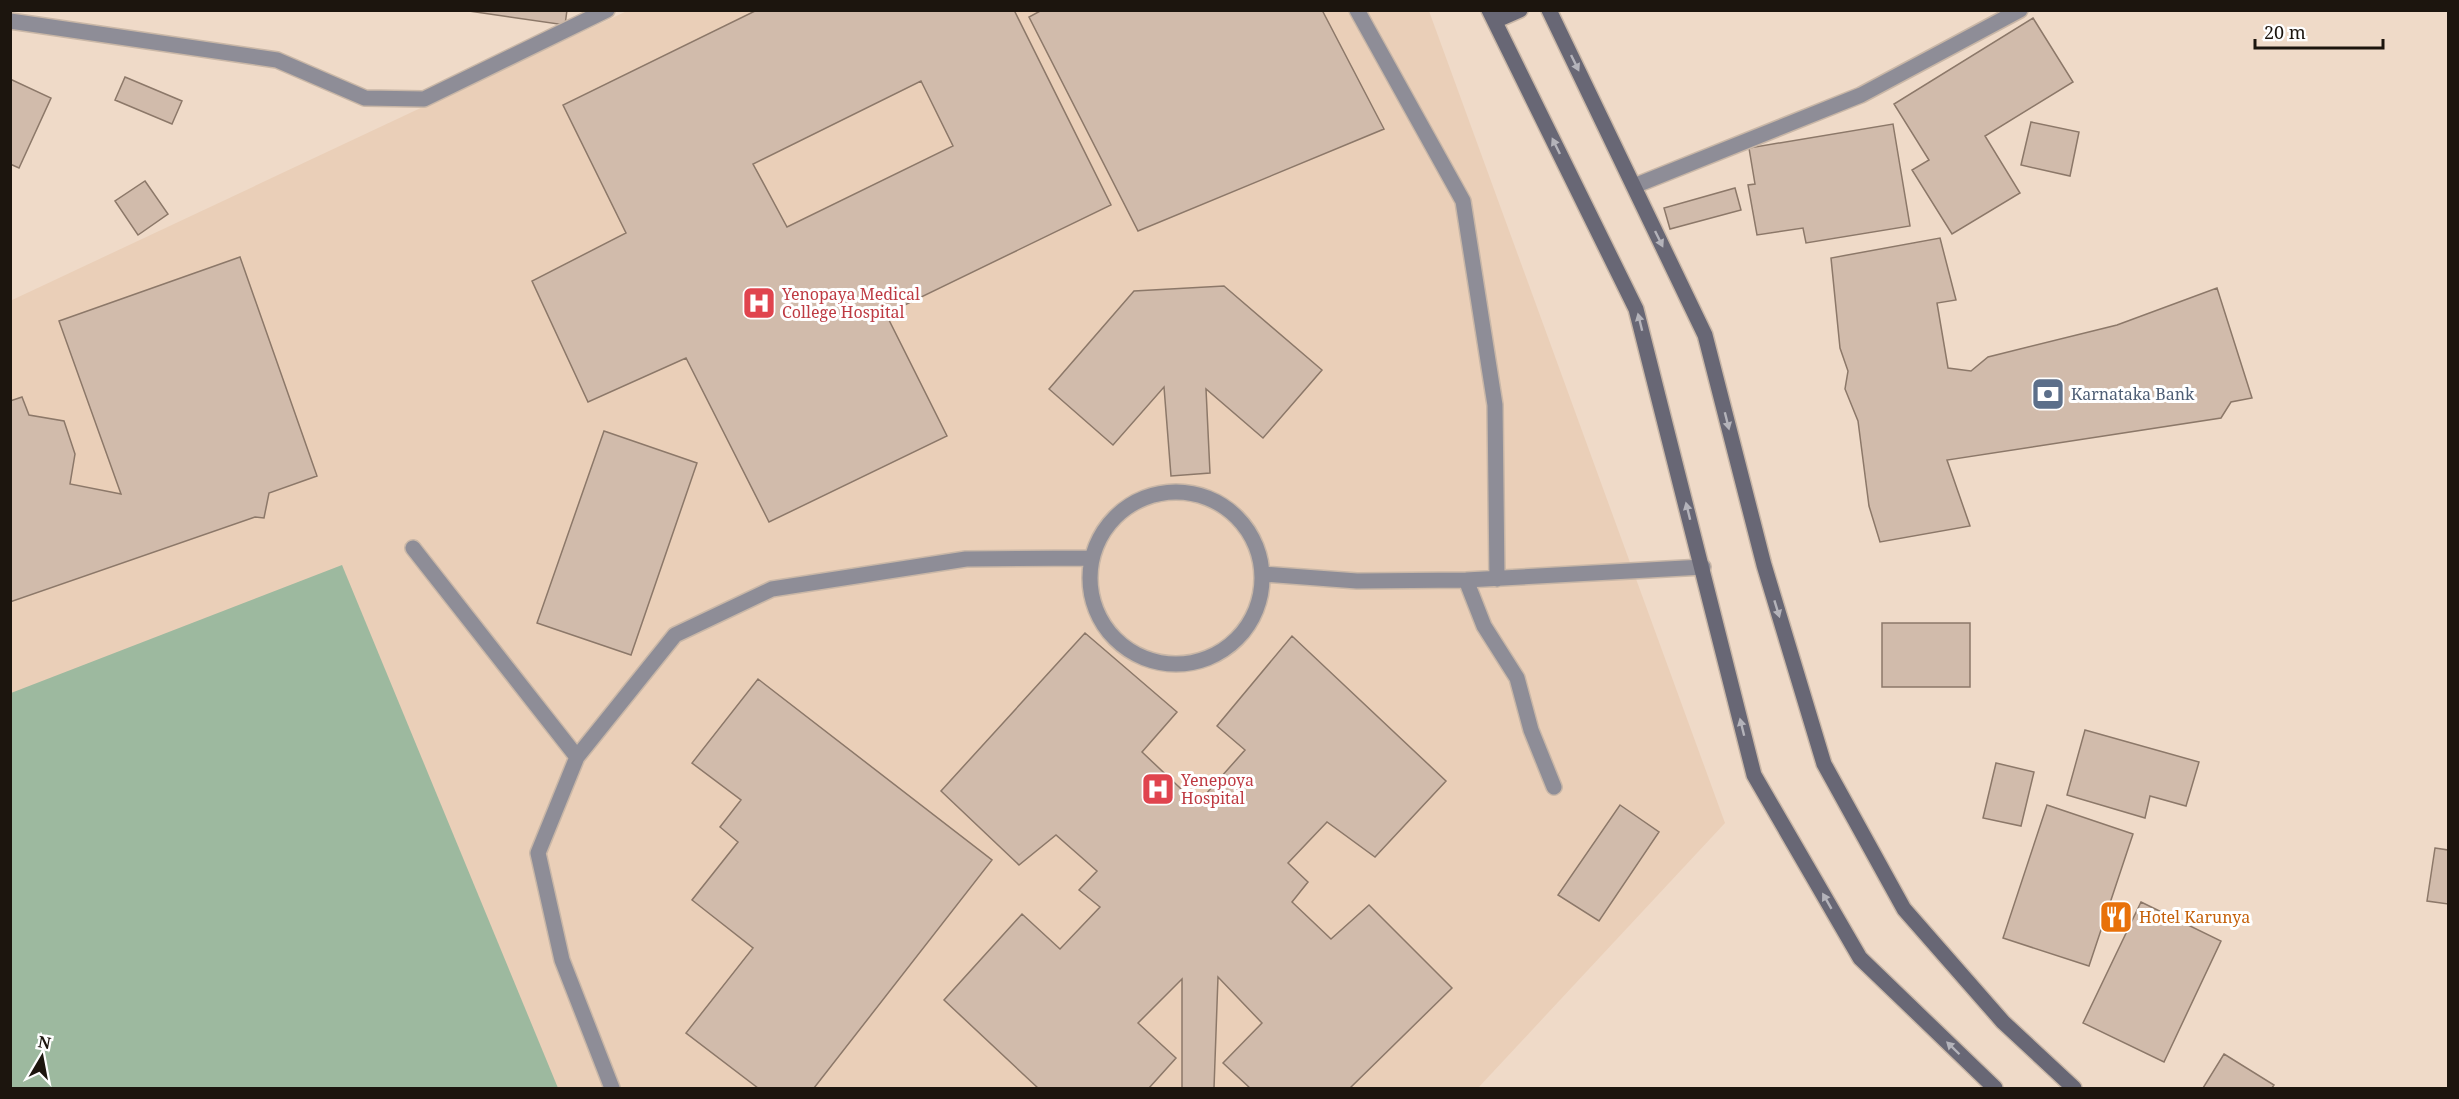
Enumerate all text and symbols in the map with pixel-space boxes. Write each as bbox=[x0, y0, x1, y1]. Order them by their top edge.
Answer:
scale bar bbox=[2255, 12, 2382, 50]
text: 20 m bbox=[2264, 20, 2306, 44]
one-way arrow bbox=[1570, 55, 1580, 72]
one-way arrow bbox=[1551, 137, 1561, 154]
one-way arrow bbox=[1655, 230, 1664, 247]
place label: Yenopaya Medical College Hospital bbox=[781, 283, 920, 323]
hospital icon: Yenopaya Medical College Hospital bbox=[741, 285, 777, 321]
one-way arrow bbox=[1634, 313, 1644, 331]
bank icon: Karnataka Bank bbox=[2030, 376, 2066, 412]
place label: Karnataka Bank bbox=[2071, 383, 2195, 405]
one-way arrow bbox=[1723, 411, 1733, 430]
one-way arrow bbox=[1683, 502, 1692, 520]
one-way arrow bbox=[1773, 600, 1782, 618]
one-way arrow bbox=[1737, 718, 1747, 736]
place label: Yenepoya Hospital bbox=[1180, 769, 1254, 809]
hospital icon: Yenepoya Hospital bbox=[1140, 771, 1176, 807]
one-way arrow bbox=[1822, 892, 1832, 909]
restaurant icon: Hotel Karunya bbox=[2098, 899, 2134, 935]
place label: Hotel Karunya bbox=[2139, 906, 2250, 928]
north arrow bbox=[12, 1027, 72, 1087]
text: N bbox=[36, 1030, 53, 1054]
one-way arrow bbox=[1945, 1041, 1960, 1055]

